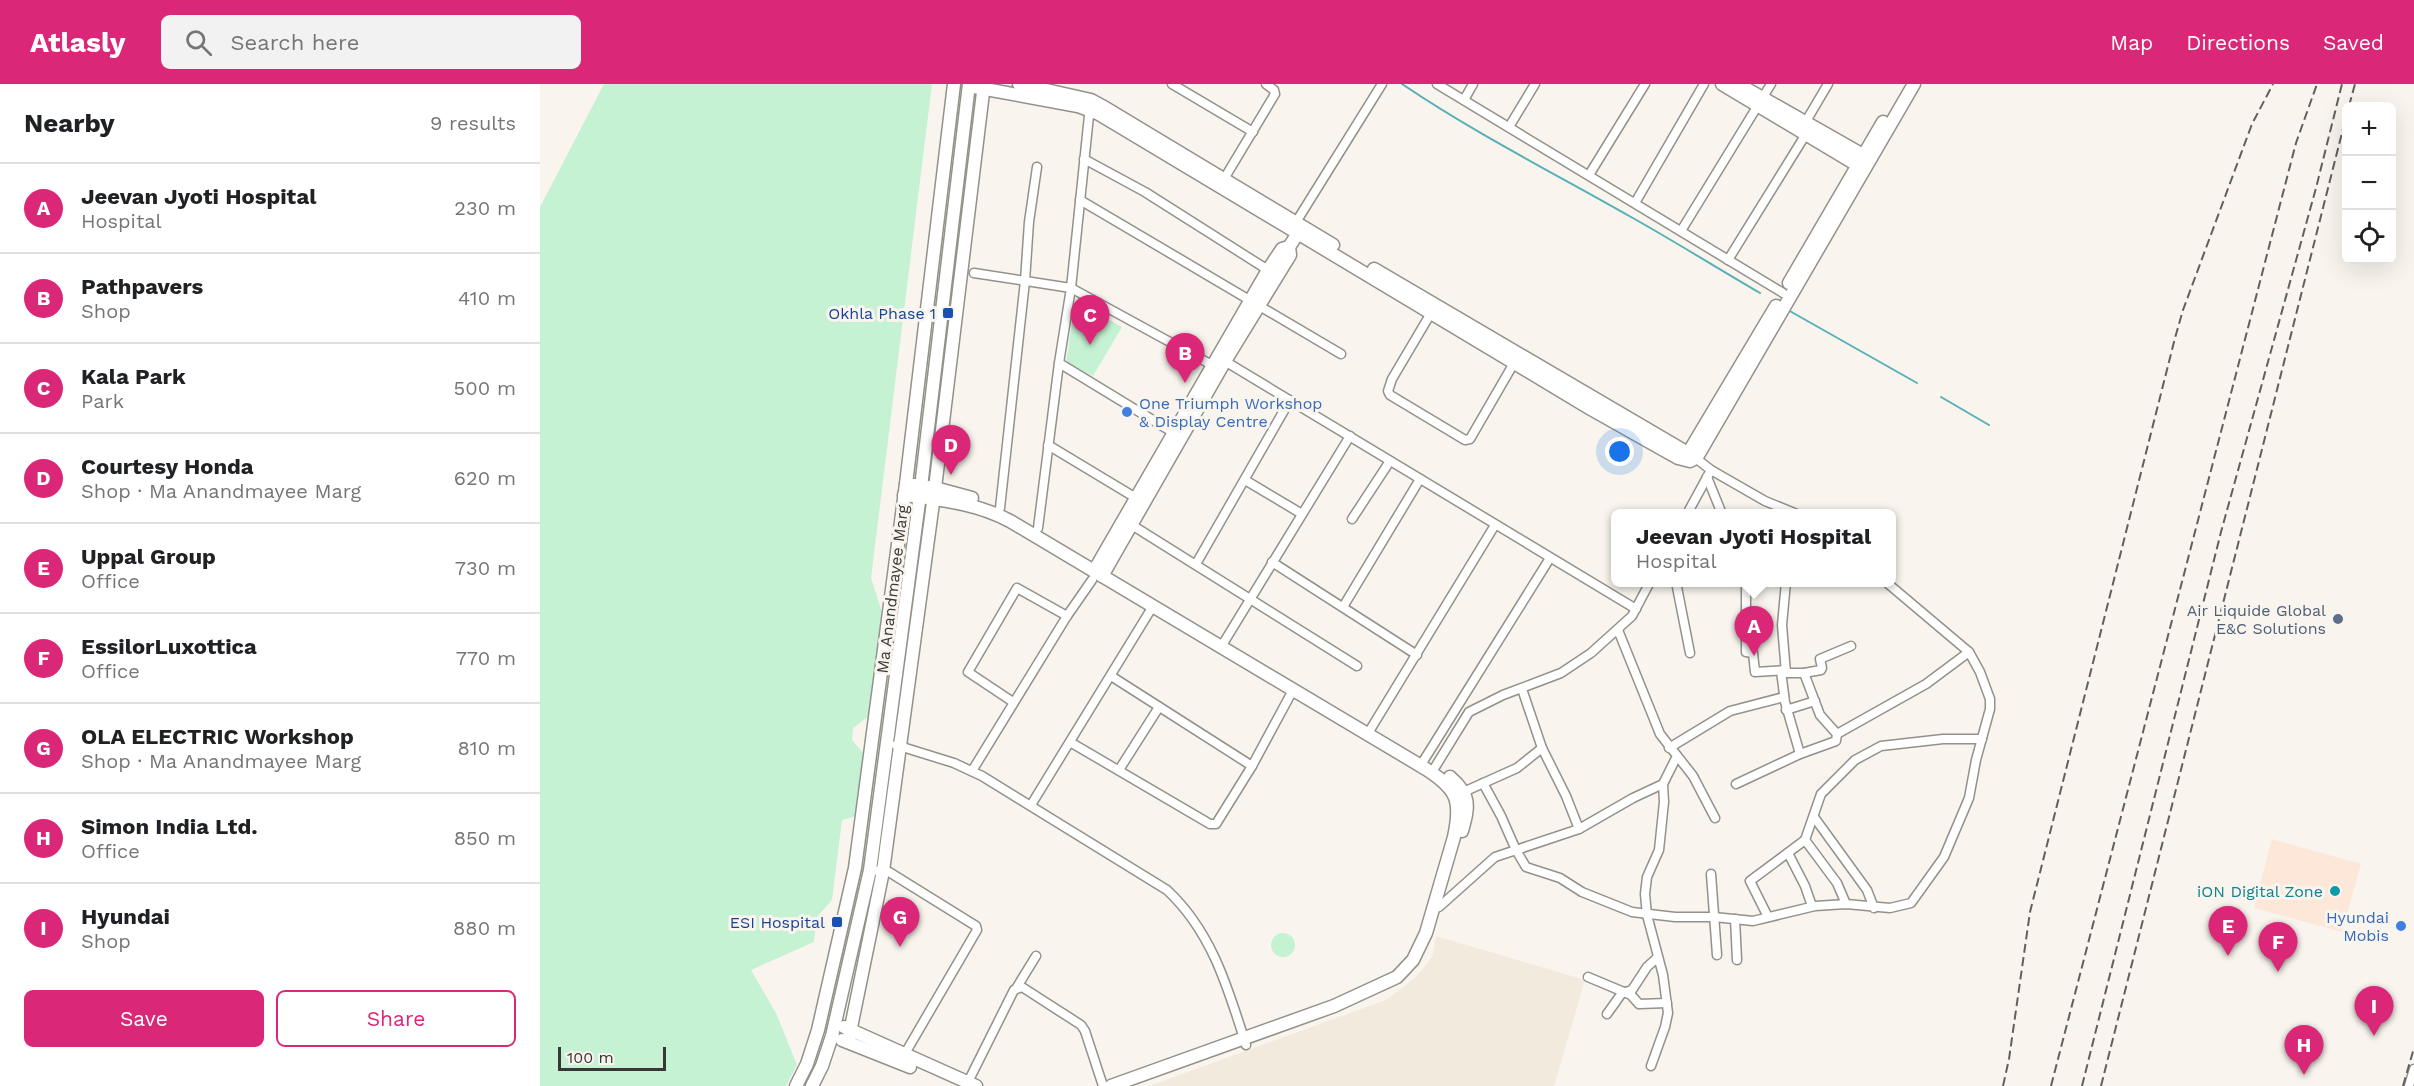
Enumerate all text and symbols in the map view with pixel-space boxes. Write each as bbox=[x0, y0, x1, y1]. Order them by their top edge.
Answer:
search box bbox=[161, 15, 581, 69]
text: Atlasly bbox=[30, 26, 125, 59]
icon: search bbox=[182, 26, 215, 59]
text: Search here bbox=[230, 30, 359, 55]
text: Map bbox=[2110, 30, 2153, 55]
text: Directions bbox=[2186, 30, 2290, 55]
text: Saved bbox=[2323, 30, 2384, 55]
map controls bbox=[2342, 102, 2396, 264]
button: + bbox=[2342, 102, 2396, 156]
text: Nearby bbox=[24, 108, 115, 138]
text: 9 results bbox=[430, 111, 516, 135]
button: − bbox=[2342, 156, 2396, 210]
text: Jeevan Jyoti Hospital bbox=[81, 184, 316, 209]
text: A bbox=[37, 196, 50, 220]
text: 230 m bbox=[454, 196, 516, 220]
text: Hospital bbox=[81, 209, 162, 233]
button: locate bbox=[2342, 210, 2396, 264]
text: Pathpavers bbox=[81, 274, 203, 299]
text: B bbox=[37, 286, 50, 310]
text: 410 m bbox=[458, 286, 516, 310]
pin: C bbox=[1070, 296, 1110, 345]
text: Shop bbox=[81, 299, 131, 323]
place label: Okhla Phase 1 bbox=[828, 304, 936, 323]
marker: Okhla Phase 1 bbox=[941, 306, 955, 320]
pin: B bbox=[1166, 334, 1204, 383]
text: Kala Park bbox=[81, 364, 186, 389]
text: C bbox=[37, 376, 50, 400]
text: 500 m bbox=[454, 376, 516, 400]
text: Park bbox=[81, 389, 124, 413]
place label: One Triumph Workshop & Display Centre bbox=[1139, 394, 1322, 431]
marker: One Triumph Workshop & Display Centre bbox=[1120, 405, 1134, 419]
pin: D bbox=[932, 426, 970, 475]
your location bbox=[1605, 437, 1634, 466]
text: Courtesy Honda bbox=[81, 454, 254, 479]
text: D bbox=[36, 466, 51, 490]
text: 620 m bbox=[454, 466, 516, 490]
text: Shop · Ma Anandmayee Marg bbox=[81, 479, 361, 503]
street label: Ma Anandmayee Marg bbox=[873, 503, 912, 674]
popup bbox=[1611, 509, 1896, 587]
text: Jeevan Jyoti Hospital bbox=[1636, 524, 1871, 549]
text: Uppal Group bbox=[81, 544, 216, 569]
text: Hospital bbox=[1636, 549, 1717, 573]
text: E bbox=[37, 556, 50, 580]
text: 730 m bbox=[455, 556, 516, 580]
text: Office bbox=[81, 569, 140, 593]
place label: Air Liquide Global E&C Solutions bbox=[2187, 601, 2326, 638]
pin: A bbox=[1734, 606, 1774, 656]
marker: Air Liquide Global E&C Solutions bbox=[2331, 612, 2345, 626]
text: EssilorLuxottica bbox=[81, 634, 257, 659]
text: F bbox=[37, 646, 50, 670]
text: 770 m bbox=[456, 646, 516, 670]
text: Office bbox=[81, 659, 140, 683]
text: OLA ELECTRIC Workshop bbox=[81, 724, 354, 749]
text: G bbox=[36, 736, 51, 760]
text: 810 m bbox=[458, 736, 516, 760]
text: Shop · Ma Anandmayee Marg bbox=[81, 749, 361, 773]
text: Simon India Ltd. bbox=[81, 814, 258, 839]
text: H bbox=[36, 826, 51, 850]
text: 850 m bbox=[454, 826, 516, 850]
text: Office bbox=[81, 839, 140, 863]
place label: iON Digital Zone bbox=[2197, 882, 2323, 901]
marker: iON Digital Zone bbox=[2328, 884, 2342, 898]
pin: G bbox=[880, 898, 920, 947]
text: Hyundai bbox=[81, 904, 170, 929]
pin: E bbox=[2208, 906, 2248, 956]
place label: Hyundai Mobis bbox=[2326, 908, 2389, 945]
place label: ESI Hospital bbox=[730, 913, 825, 932]
marker: ESI Hospital bbox=[830, 915, 844, 929]
text: I bbox=[40, 916, 47, 940]
text: 880 m bbox=[453, 916, 516, 940]
marker: Hyundai Mobis bbox=[2394, 919, 2408, 933]
pin: F bbox=[2258, 922, 2298, 972]
text: Shop bbox=[81, 929, 131, 953]
pin: I bbox=[2354, 986, 2394, 1036]
button: Save bbox=[24, 990, 264, 1047]
button: Share bbox=[276, 990, 516, 1047]
pin: H bbox=[2284, 1026, 2324, 1075]
scale bar bbox=[558, 1044, 666, 1072]
text: 100 m bbox=[567, 1048, 614, 1067]

